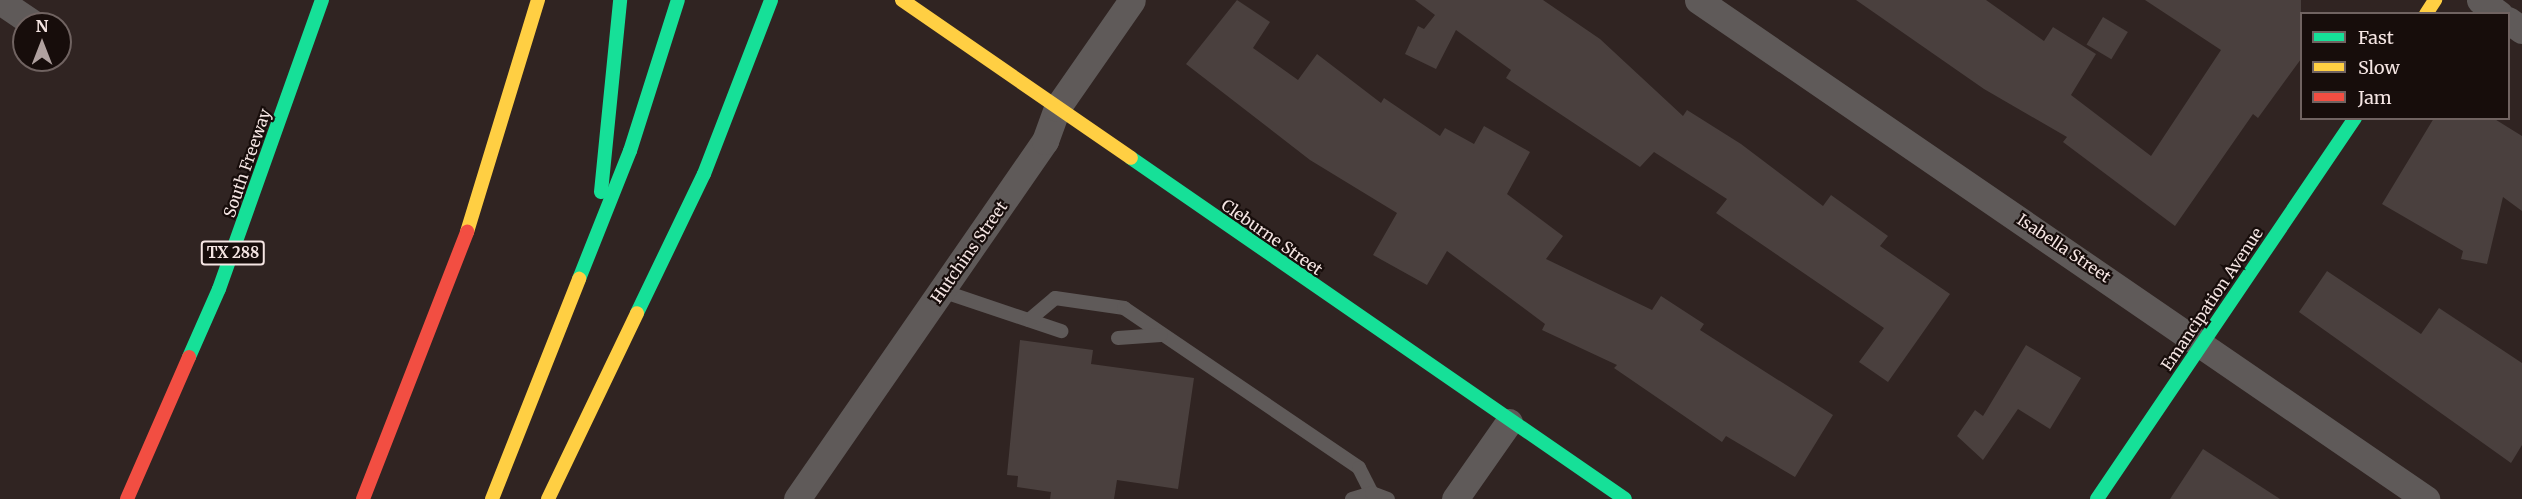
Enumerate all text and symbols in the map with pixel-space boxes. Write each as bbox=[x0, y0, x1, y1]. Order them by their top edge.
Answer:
north arrow bbox=[12, 12, 72, 72]
legend bbox=[2300, 12, 2510, 120]
text: N bbox=[36, 16, 48, 36]
text: Fast bbox=[2358, 26, 2394, 49]
text: Slow bbox=[2358, 56, 2400, 79]
text: Jam bbox=[2358, 86, 2392, 109]
street label: South Freeway bbox=[219, 106, 275, 220]
street label: Cleburne Street bbox=[1218, 195, 1326, 279]
street label: Hutchins Street bbox=[927, 197, 1011, 307]
street label: Isabella Street bbox=[2014, 210, 2114, 286]
street label: Emancipation Avenue bbox=[2157, 224, 2267, 374]
road number: TX 288 bbox=[200, 241, 266, 265]

